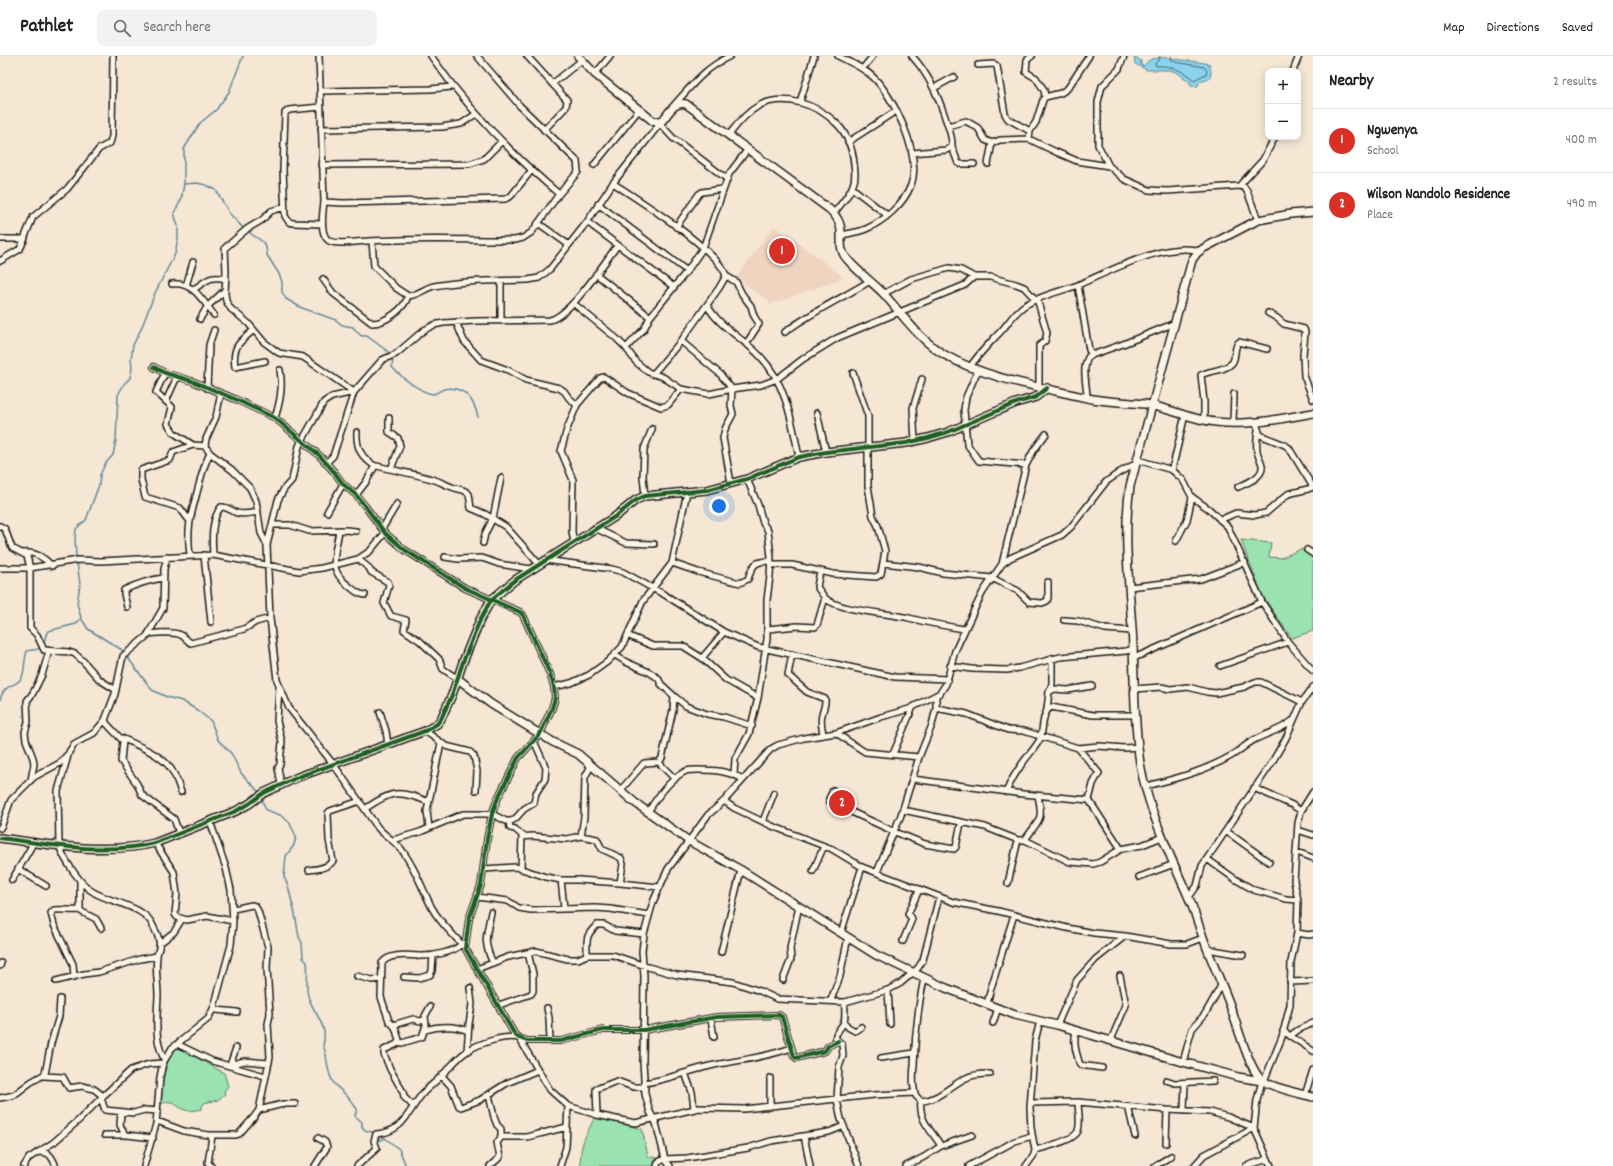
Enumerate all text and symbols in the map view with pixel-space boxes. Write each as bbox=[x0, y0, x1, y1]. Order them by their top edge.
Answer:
search box bbox=[97, 10, 377, 46]
text: Pathlet bbox=[20, 14, 73, 41]
icon: search bbox=[111, 17, 133, 39]
text: Search here bbox=[143, 17, 211, 39]
text: Map bbox=[1443, 18, 1465, 38]
text: Directions bbox=[1487, 18, 1540, 38]
text: Saved bbox=[1562, 18, 1593, 38]
map controls bbox=[1265, 68, 1301, 140]
button: + bbox=[1265, 68, 1301, 104]
text: Nearby bbox=[1329, 70, 1373, 94]
text: 2 results bbox=[1553, 73, 1597, 92]
button: − bbox=[1265, 104, 1301, 140]
text: Ngwenya bbox=[1367, 120, 1417, 142]
text: 1 bbox=[1341, 131, 1343, 150]
text: 400 m bbox=[1566, 131, 1597, 150]
text: School bbox=[1367, 142, 1399, 161]
text: Wilson Nandolo Residence bbox=[1367, 184, 1510, 206]
text: 2 bbox=[1339, 195, 1345, 214]
text: 490 m bbox=[1567, 195, 1597, 214]
text: Place bbox=[1367, 206, 1393, 225]
pin: 1 bbox=[769, 236, 795, 266]
your location bbox=[709, 496, 729, 516]
pin: 2 bbox=[829, 788, 855, 818]

